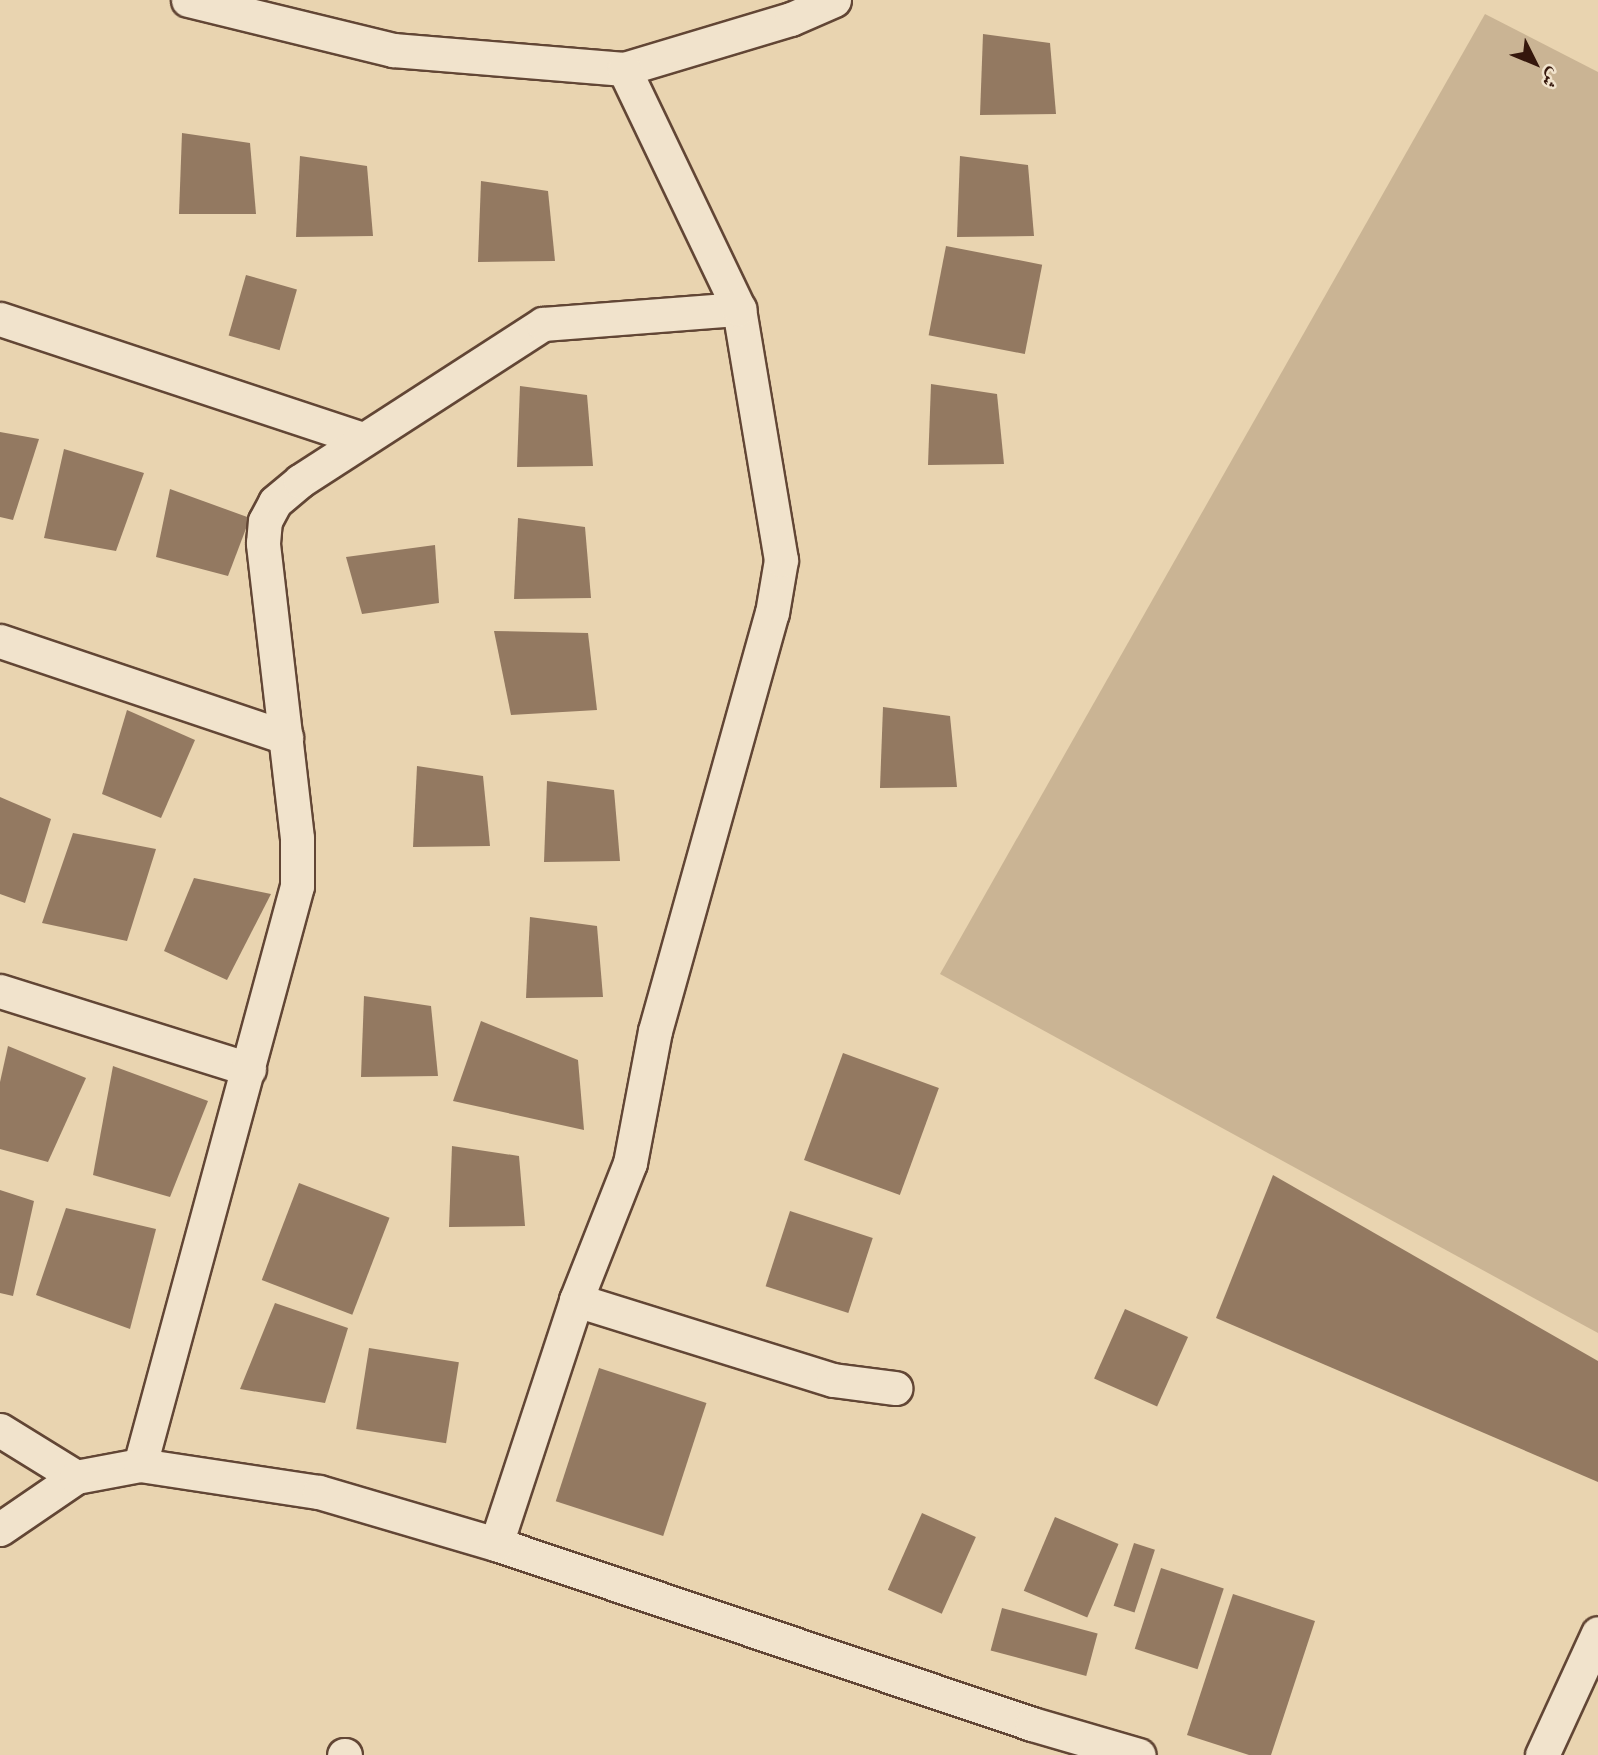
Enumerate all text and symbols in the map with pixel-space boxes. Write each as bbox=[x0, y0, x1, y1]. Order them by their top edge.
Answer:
north arrow bbox=[1500, 28, 1570, 98]
text: ش bbox=[1534, 62, 1566, 93]

